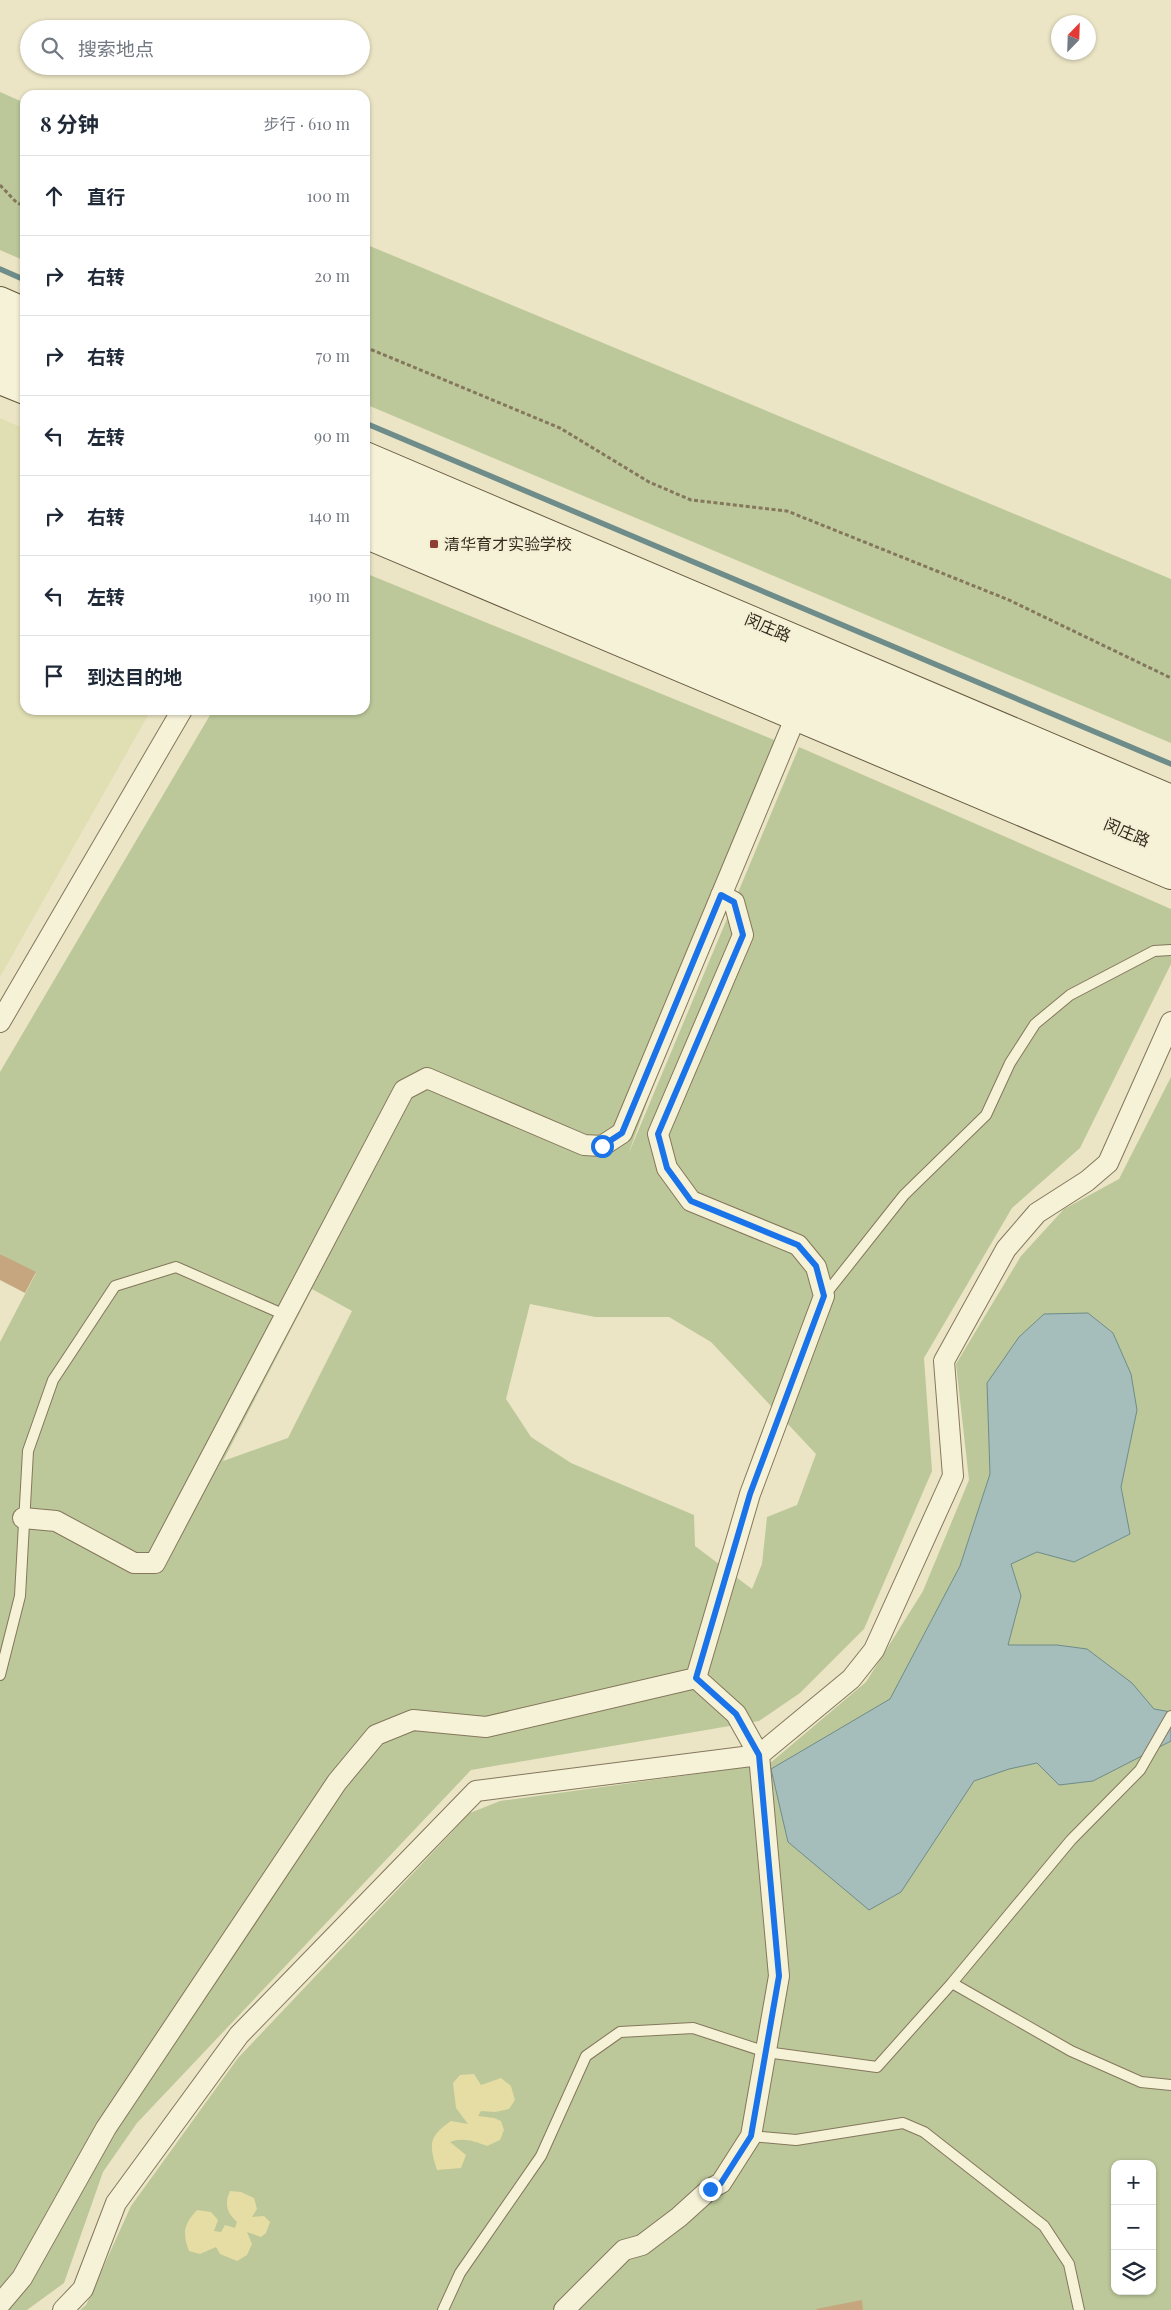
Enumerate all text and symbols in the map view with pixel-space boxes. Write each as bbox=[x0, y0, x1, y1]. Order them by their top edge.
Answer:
north arrow bbox=[1051, 15, 1096, 60]
search box bbox=[20, 20, 370, 75]
icon: search bbox=[38, 34, 66, 62]
text: 搜索地点 bbox=[78, 35, 154, 61]
text: 8 分钟 bbox=[40, 109, 99, 137]
text: 步行 · 610 m bbox=[264, 113, 350, 134]
icon: ahead bbox=[40, 182, 68, 210]
text: 直行 bbox=[87, 183, 125, 209]
text: 100 m bbox=[307, 185, 350, 206]
icon: right bbox=[40, 262, 68, 290]
text: 右转 bbox=[87, 263, 125, 289]
text: 20 m bbox=[315, 265, 350, 286]
icon: right bbox=[40, 342, 68, 370]
text: 右转 bbox=[87, 343, 125, 369]
text: 70 m bbox=[316, 345, 350, 366]
icon: left bbox=[40, 422, 68, 450]
text: 左转 bbox=[87, 423, 125, 449]
text: 90 m bbox=[314, 425, 350, 446]
icon: right bbox=[40, 502, 68, 530]
text: 右转 bbox=[87, 503, 125, 529]
text: 140 m bbox=[308, 505, 350, 526]
place label: 清华育才实验学校 bbox=[444, 533, 572, 554]
marker: 清华育才实验学校 bbox=[428, 538, 440, 550]
icon: left bbox=[40, 582, 68, 610]
text: 左转 bbox=[87, 583, 125, 609]
text: 190 m bbox=[308, 585, 350, 606]
street label: 闵庄路 bbox=[742, 607, 794, 646]
icon: arrive bbox=[40, 662, 68, 690]
text: 到达目的地 bbox=[87, 663, 182, 689]
street label: 闵庄路 bbox=[1101, 812, 1153, 851]
route start bbox=[591, 1135, 614, 1158]
map controls bbox=[1111, 2160, 1156, 2295]
button: + bbox=[1111, 2160, 1156, 2205]
route end bbox=[699, 2178, 722, 2201]
button: − bbox=[1111, 2205, 1156, 2250]
button: layers bbox=[1111, 2250, 1156, 2295]

